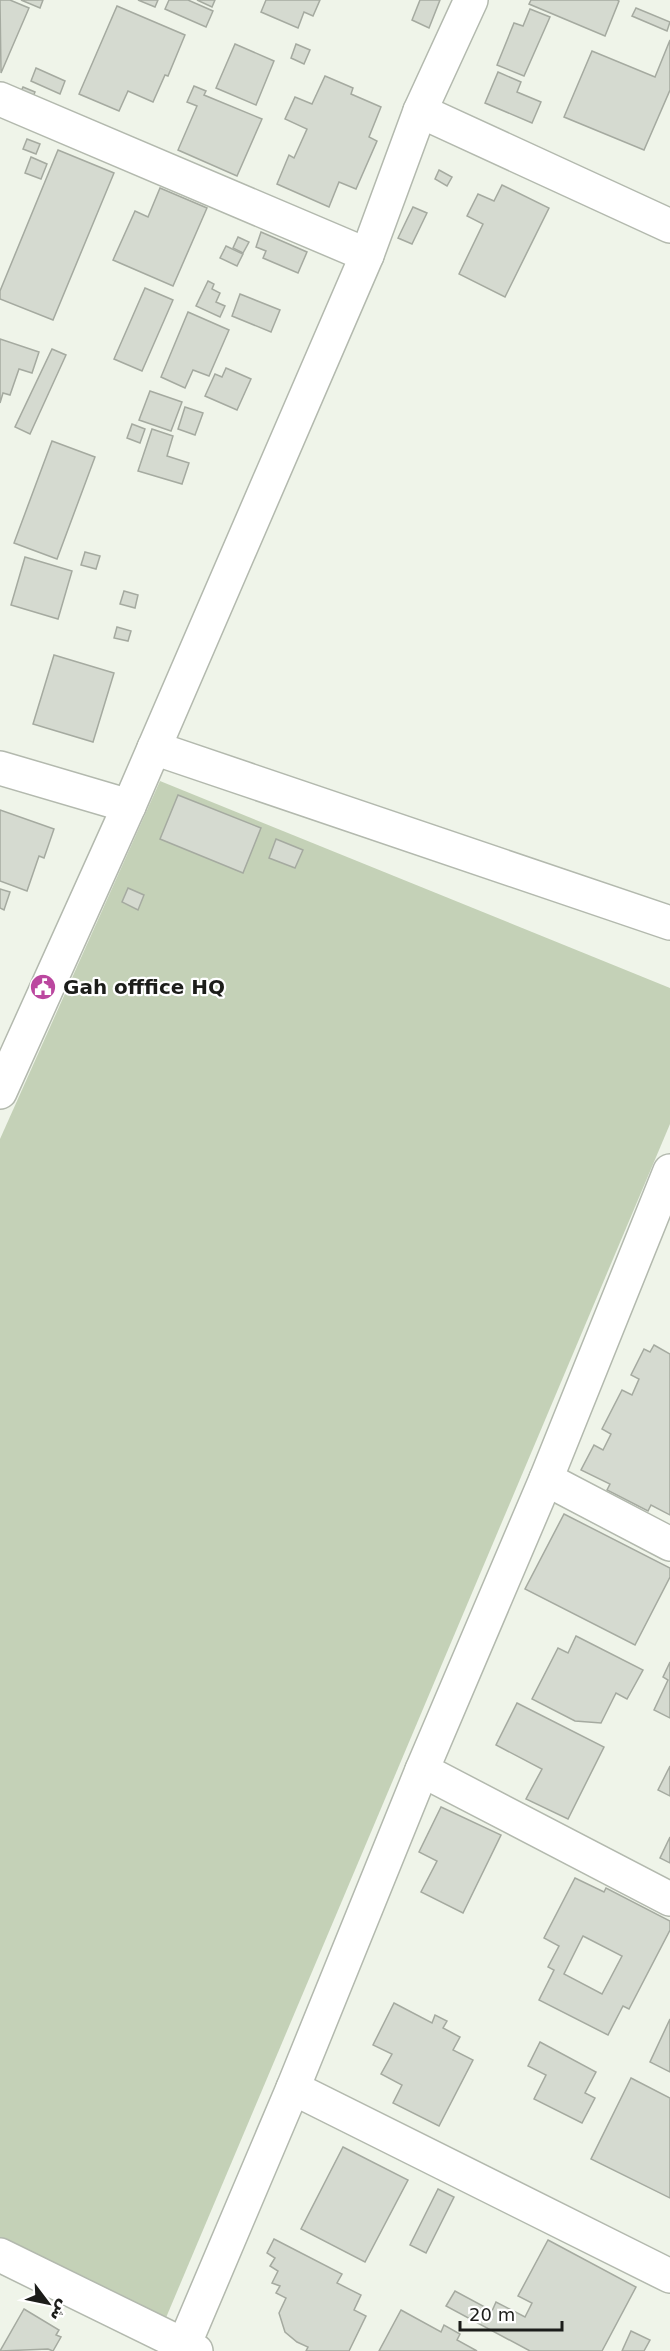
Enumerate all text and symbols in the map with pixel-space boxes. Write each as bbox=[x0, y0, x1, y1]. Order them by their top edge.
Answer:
public building icon: Gah offfice HQ bbox=[28, 972, 58, 1002]
place label: Gah offfice HQ bbox=[63, 975, 225, 999]
north arrow bbox=[18, 2273, 78, 2333]
scale bar bbox=[460, 2294, 562, 2332]
text: ش bbox=[46, 2296, 74, 2325]
text: 20 m bbox=[469, 2304, 515, 2325]

